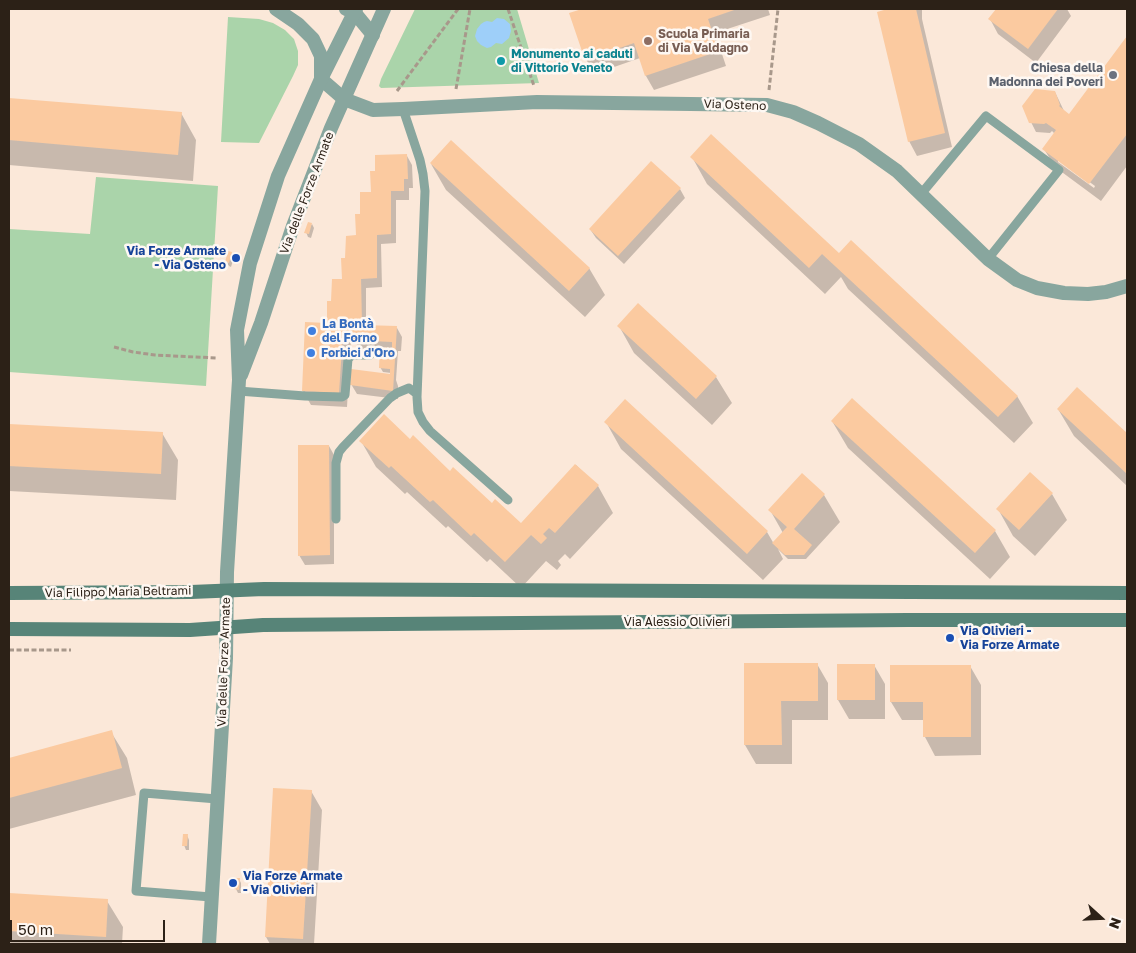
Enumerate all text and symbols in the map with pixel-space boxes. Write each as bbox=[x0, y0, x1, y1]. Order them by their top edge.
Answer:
place label: Scuola Primaria di Via Valdagno bbox=[658, 27, 750, 55]
marker: Scuola Primaria di Via Valdagno bbox=[642, 35, 654, 47]
place label: Monumento ai caduti di Vittorio Veneto bbox=[511, 47, 633, 75]
marker: Monumento ai caduti di Vittorio Veneto bbox=[495, 55, 507, 67]
place label: Chiesa della Madonna dei Poveri bbox=[989, 61, 1103, 89]
marker: Chiesa della Madonna dei Poveri bbox=[1107, 69, 1119, 81]
street label: Via Osteno bbox=[703, 97, 767, 113]
street label: Via delle Forze Armate bbox=[277, 130, 337, 256]
place label: Via Forze Armate - Via Osteno bbox=[127, 244, 226, 272]
marker: Via Forze Armate - Via Osteno bbox=[230, 252, 242, 264]
place label: La Bontà del Forno bbox=[322, 317, 377, 345]
marker: La Bontà del Forno bbox=[306, 325, 318, 337]
place label: Forbici d'Oro bbox=[321, 346, 395, 360]
marker: Forbici d'Oro bbox=[305, 347, 317, 359]
street label: Via Filippo Maria Beltrami bbox=[45, 584, 191, 600]
street label: Via delle Forze Armate bbox=[215, 597, 233, 727]
street label: Via Alessio Olivieri bbox=[624, 615, 730, 629]
place label: Via Olivieri - Via Forze Armate bbox=[960, 624, 1059, 652]
marker: Via Olivieri - Via Forze Armate bbox=[944, 632, 956, 644]
place label: Via Forze Armate - Via Olivieri bbox=[243, 869, 342, 897]
marker: Via Forze Armate - Via Olivieri bbox=[227, 877, 239, 889]
north arrow bbox=[1076, 893, 1126, 943]
scale bar bbox=[12, 910, 168, 942]
text: N bbox=[1106, 915, 1125, 931]
text: 50 m bbox=[18, 920, 53, 938]

